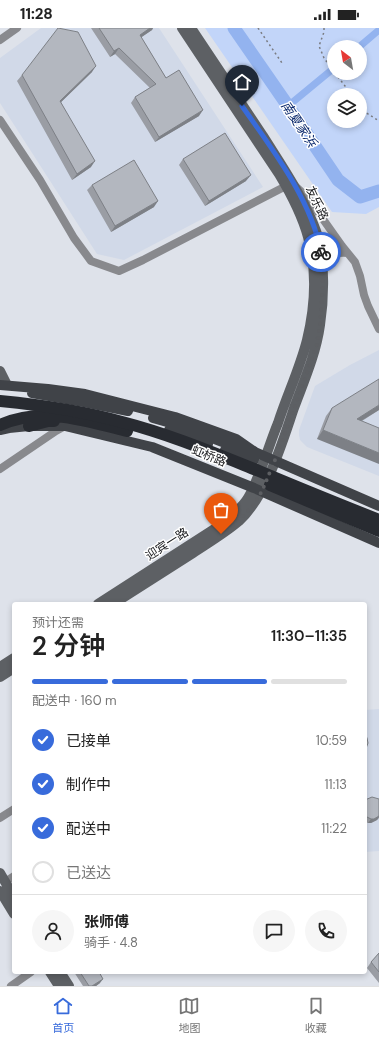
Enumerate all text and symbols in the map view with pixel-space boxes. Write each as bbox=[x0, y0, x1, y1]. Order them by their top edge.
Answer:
text: 11:28 bbox=[20, 4, 53, 24]
north arrow bbox=[327, 40, 367, 80]
map controls bbox=[327, 40, 367, 128]
pin bbox=[225, 65, 259, 106]
icon: home bbox=[231, 71, 253, 93]
button: layers bbox=[327, 88, 367, 128]
water label: 南夏家浜 bbox=[277, 98, 321, 151]
street label: 友乐路 bbox=[302, 183, 332, 223]
courier bbox=[301, 232, 341, 272]
icon: bike bbox=[310, 241, 332, 263]
street label: 虹桥路 bbox=[189, 442, 229, 470]
pin bbox=[204, 493, 238, 534]
icon: bag bbox=[210, 499, 232, 521]
street label: 迎宾一路 bbox=[143, 524, 191, 564]
text: 预计还需 bbox=[32, 614, 84, 631]
text: 11:30–11:35 bbox=[271, 626, 347, 646]
text: 2 分钟 bbox=[32, 629, 105, 663]
text: 配送中 · 160 m bbox=[32, 692, 117, 709]
icon: check bbox=[32, 729, 54, 751]
text: 已接单 bbox=[66, 731, 111, 751]
text: 10:59 bbox=[316, 732, 347, 749]
icon: check bbox=[32, 773, 54, 795]
text: 制作中 bbox=[66, 775, 111, 795]
text: 11:13 bbox=[325, 776, 347, 793]
icon: check bbox=[32, 817, 54, 839]
text: 配送中 bbox=[66, 819, 111, 839]
text: 11:22 bbox=[321, 820, 347, 837]
text: 已送达 bbox=[66, 863, 111, 883]
button: person bbox=[32, 910, 74, 952]
button: chat bbox=[253, 910, 295, 952]
button: phone bbox=[305, 910, 347, 952]
text: 张师傅 bbox=[84, 912, 129, 932]
text: 骑手 · 4.8 bbox=[84, 934, 138, 951]
tab: 首页 bbox=[52, 995, 74, 1035]
tab: 地图 bbox=[178, 995, 200, 1035]
tab: 收藏 bbox=[305, 995, 327, 1035]

